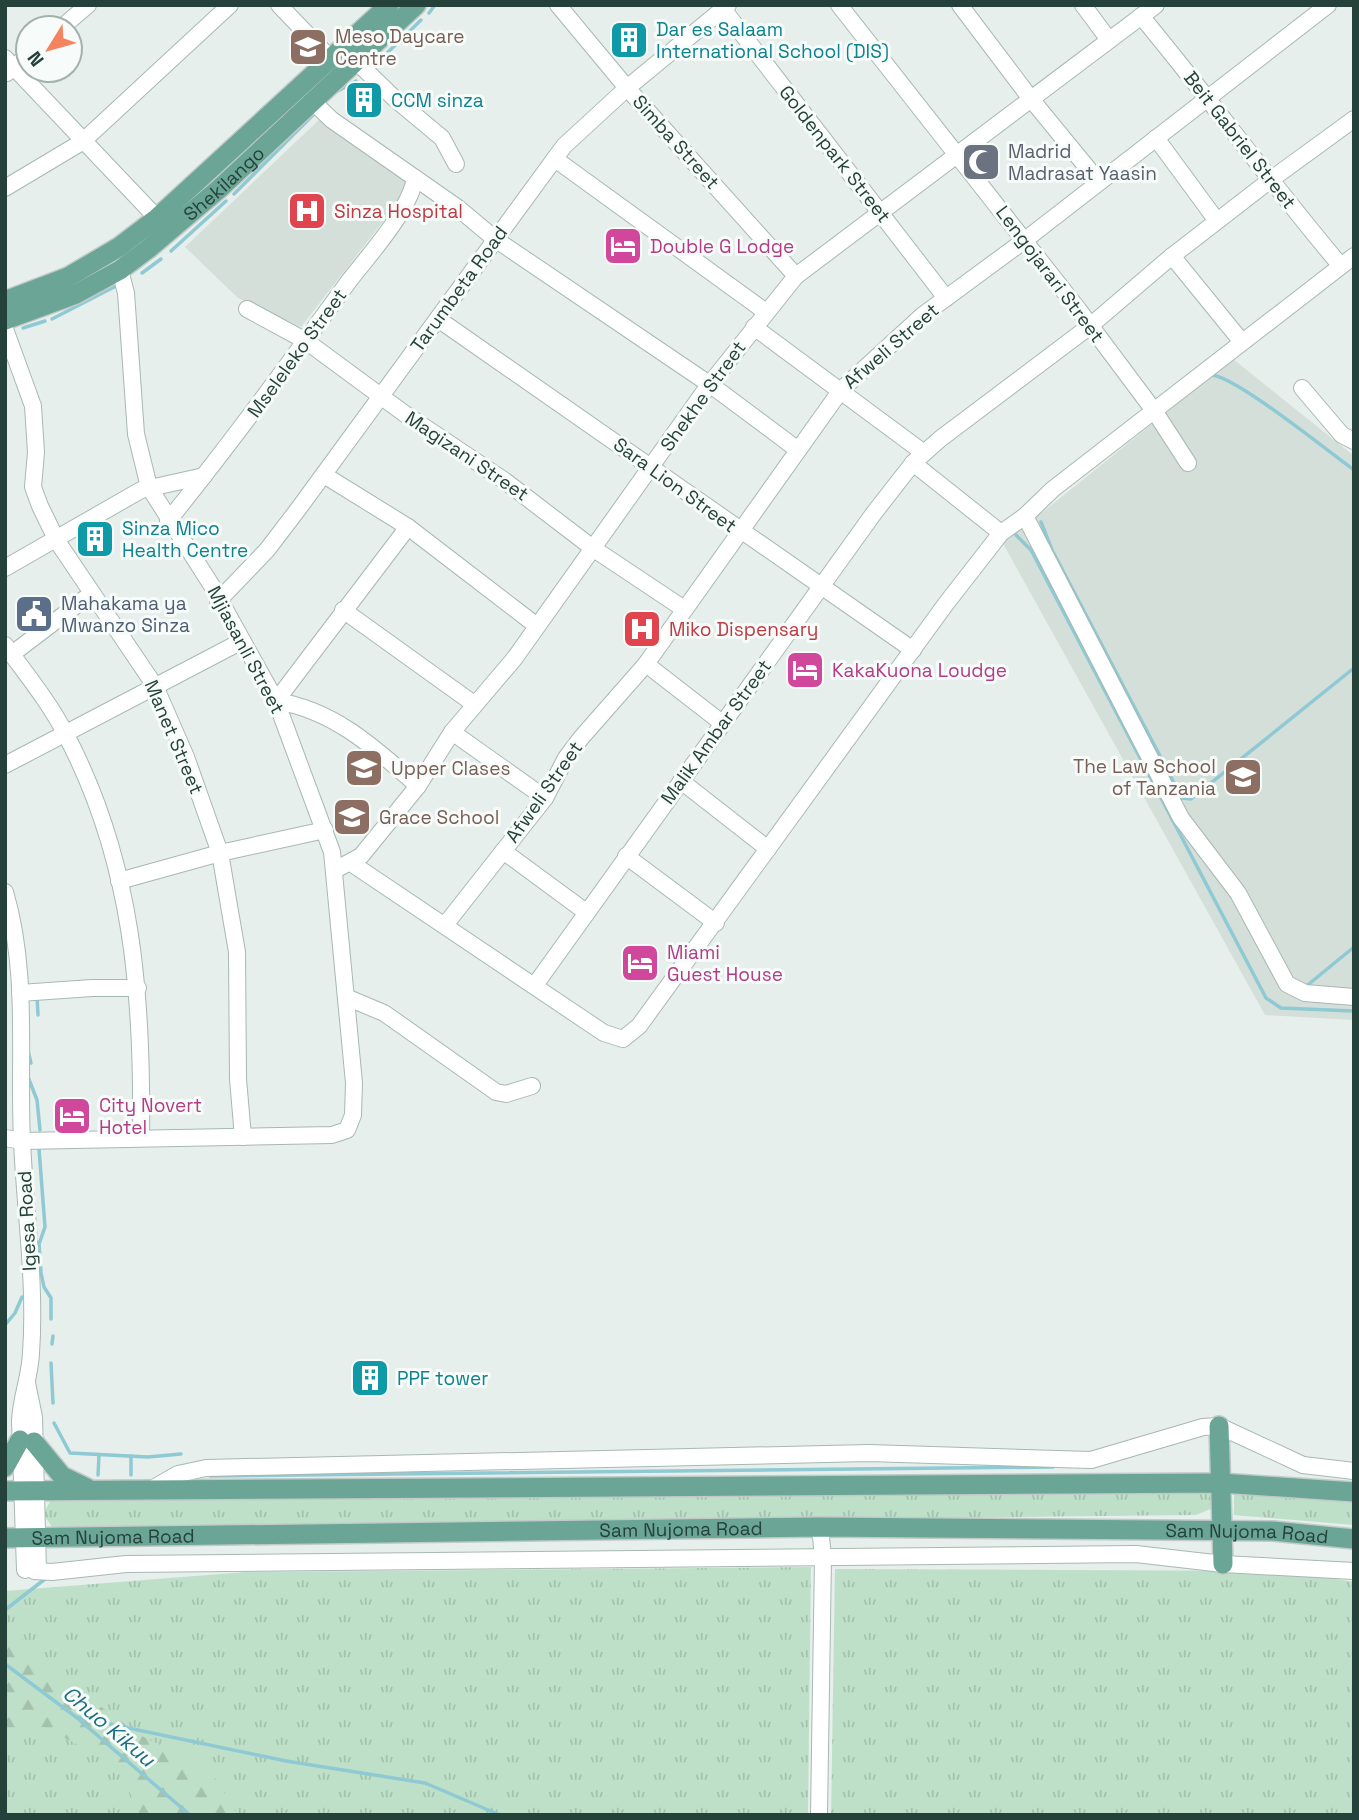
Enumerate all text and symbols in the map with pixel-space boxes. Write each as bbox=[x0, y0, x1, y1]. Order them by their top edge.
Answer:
north arrow bbox=[14, 14, 84, 84]
place label: Dar es Salaam International School (DIS) bbox=[656, 17, 889, 64]
building icon: Dar es Salaam International School (DIS) bbox=[608, 19, 650, 61]
place label: Meso Daycare Centre bbox=[335, 24, 465, 71]
school or university icon: Meso Daycare Centre bbox=[287, 26, 329, 68]
text: N bbox=[22, 46, 50, 72]
street label: Beit Gabriel Street bbox=[1178, 66, 1302, 214]
building icon: CCM sinza bbox=[343, 79, 385, 121]
street label: Goldenpark Street bbox=[774, 80, 896, 228]
place label: CCM sinza bbox=[391, 88, 484, 113]
street label: Simba Street bbox=[627, 90, 725, 194]
place label: Madrid Madrasat Yaasin bbox=[1008, 139, 1157, 186]
street label: Shekilango bbox=[178, 140, 270, 226]
mosque icon: Madrid Madrasat Yaasin bbox=[960, 141, 1002, 183]
hospital icon: Sinza Hospital bbox=[286, 190, 328, 232]
place label: Sinza Hospital bbox=[334, 199, 463, 224]
street label: Lengojarari Street bbox=[990, 200, 1110, 348]
street label: Tarumbeta Road bbox=[405, 221, 513, 357]
hotel icon: Double G Lodge bbox=[602, 225, 644, 267]
place label: Double G Lodge bbox=[650, 234, 794, 259]
street label: Mseleleko Street bbox=[242, 283, 352, 423]
street label: Afweli Street bbox=[838, 298, 944, 394]
street label: Shekhe Street bbox=[655, 336, 751, 456]
street label: Magizani Street bbox=[400, 405, 534, 507]
street label: Sara Lion Street bbox=[608, 432, 742, 538]
place label: Sinza Mico Health Centre bbox=[122, 516, 248, 563]
building icon: Sinza Mico Health Centre bbox=[74, 518, 116, 560]
street label: Mjiasanli Street bbox=[202, 582, 290, 718]
place label: Mahakama ya Mwanzo Sinza bbox=[61, 591, 190, 638]
public building icon: Mahakama ya Mwanzo Sinza bbox=[13, 593, 55, 635]
hospital icon: Miko Dispensary bbox=[621, 608, 663, 650]
place label: Miko Dispensary bbox=[669, 617, 818, 642]
hotel icon: KakaKuona Loudge bbox=[784, 649, 826, 691]
street label: Malik Ambar Street bbox=[655, 655, 777, 809]
place label: KakaKuona Loudge bbox=[832, 658, 1007, 683]
street label: Manet Street bbox=[139, 676, 209, 798]
street label: Afweli Street bbox=[500, 736, 588, 848]
school or university icon: Upper Clases bbox=[343, 747, 385, 789]
place label: The Law School of Tanzania bbox=[1073, 754, 1216, 801]
place label: Upper Clases bbox=[391, 756, 510, 781]
school or university icon: The Law School of Tanzania bbox=[1222, 756, 1264, 798]
school or university icon: Grace School bbox=[331, 796, 373, 838]
place label: Grace School bbox=[379, 805, 499, 830]
place label: Miami Guest House bbox=[667, 940, 783, 987]
hotel icon: Miami Guest House bbox=[619, 942, 661, 984]
place label: City Novert Hotel bbox=[99, 1093, 202, 1140]
hotel icon: City Novert Hotel bbox=[51, 1095, 93, 1137]
street label: Igesa Road bbox=[12, 1170, 42, 1272]
building icon: PPF tower bbox=[349, 1357, 391, 1399]
place label: PPF tower bbox=[397, 1366, 488, 1391]
street label: Sam Nujoma Road bbox=[599, 1515, 763, 1542]
street label: Sam Nujoma Road bbox=[1165, 1518, 1330, 1549]
street label: Sam Nujoma Road bbox=[31, 1523, 195, 1550]
water label: Chuo Kikuu bbox=[57, 1680, 162, 1773]

